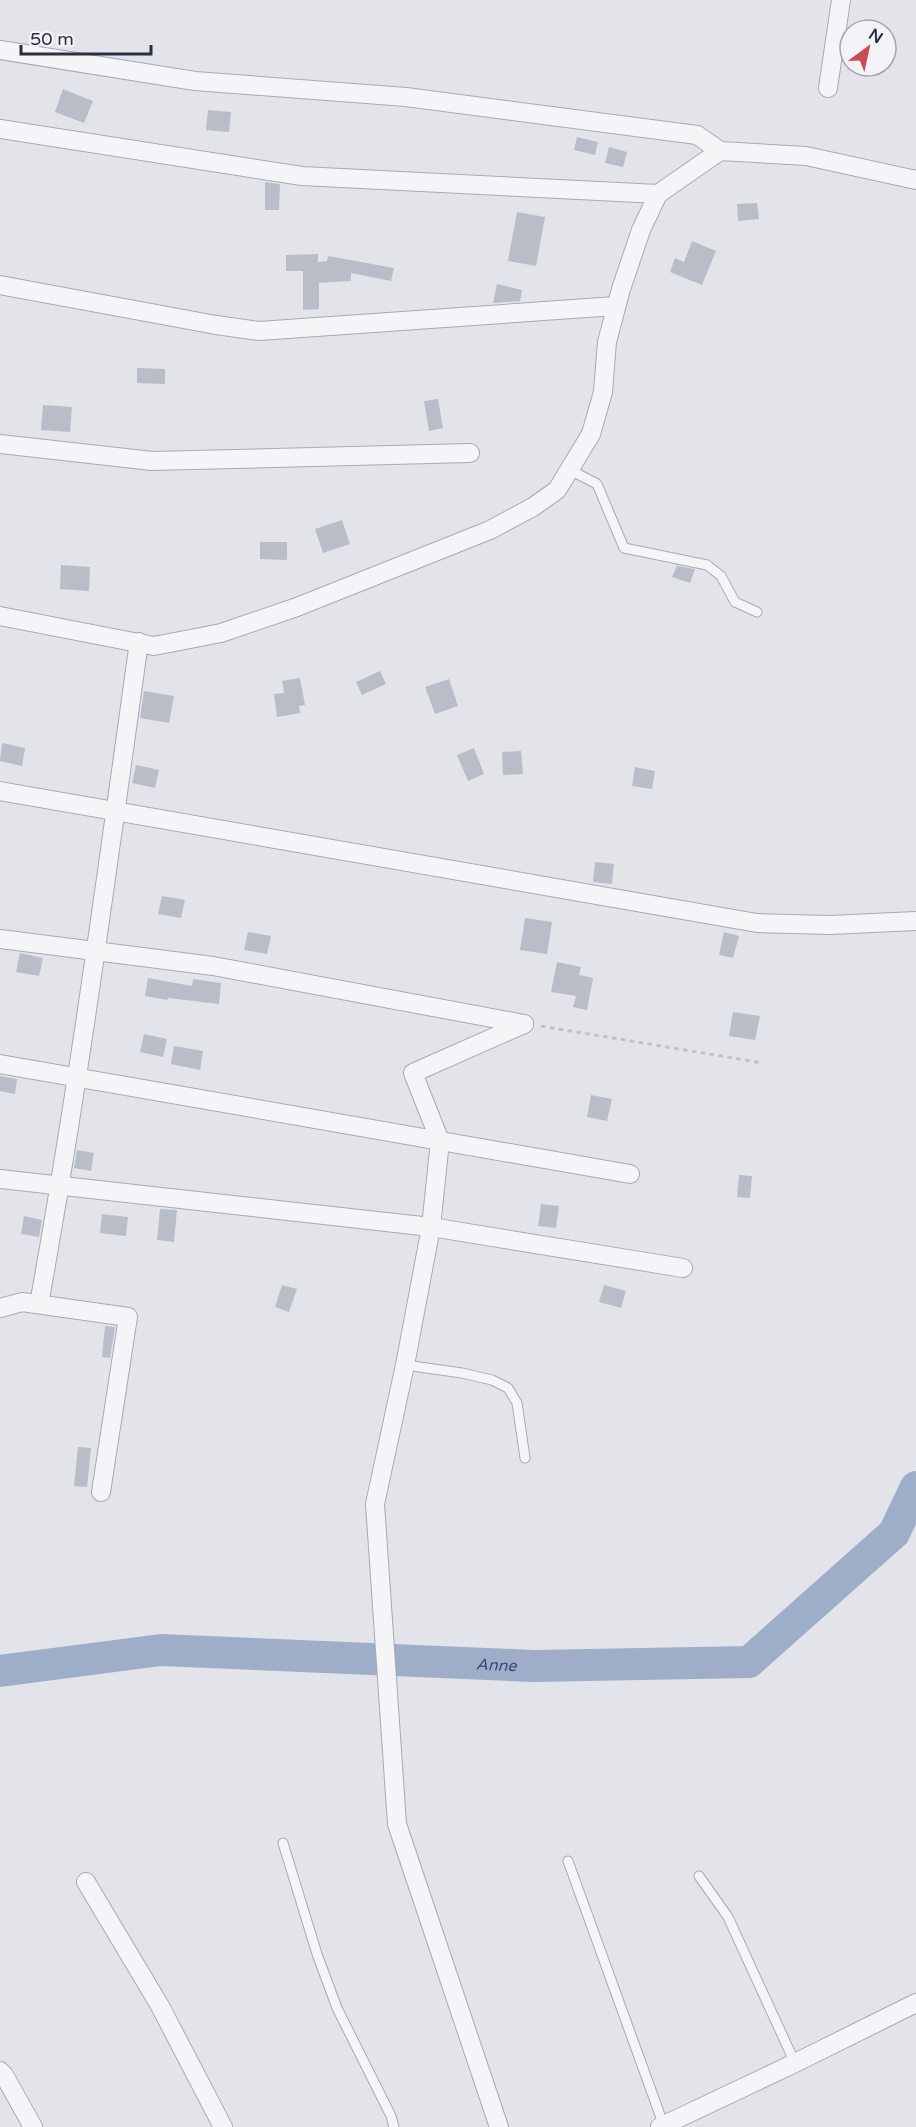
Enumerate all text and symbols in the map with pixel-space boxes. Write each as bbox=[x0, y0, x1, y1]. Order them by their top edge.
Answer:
scale bar bbox=[21, 18, 152, 56]
north arrow bbox=[838, 18, 898, 78]
text: N bbox=[865, 24, 886, 48]
text: 50 m bbox=[30, 28, 74, 50]
water label: Anne bbox=[476, 1655, 518, 1676]

